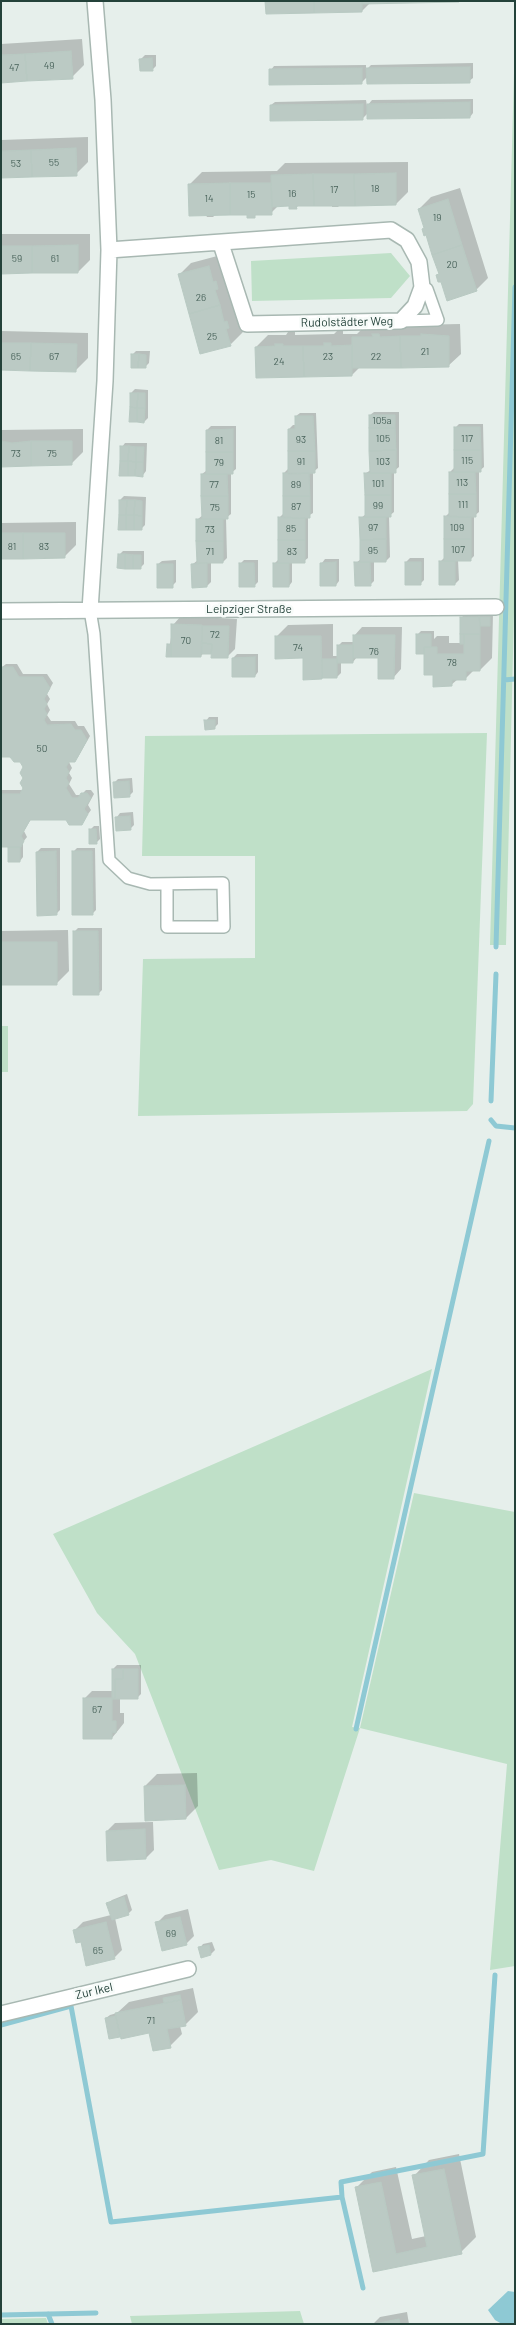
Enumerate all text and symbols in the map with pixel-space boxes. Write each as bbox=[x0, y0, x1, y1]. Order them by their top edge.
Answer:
house number: 49 bbox=[44, 60, 54, 72]
house number: 47 bbox=[9, 62, 19, 74]
house number: 55 bbox=[49, 157, 59, 169]
house number: 53 bbox=[11, 158, 21, 170]
house number: 18 bbox=[371, 183, 379, 195]
house number: 17 bbox=[330, 184, 338, 196]
house number: 16 bbox=[288, 188, 296, 200]
house number: 15 bbox=[247, 189, 255, 201]
house number: 14 bbox=[204, 193, 214, 205]
house number: 19 bbox=[433, 212, 441, 224]
house number: 59 bbox=[12, 253, 22, 265]
house number: 61 bbox=[51, 253, 59, 265]
house number: 20 bbox=[446, 259, 458, 271]
house number: 26 bbox=[196, 292, 206, 304]
street label: Rudolstädter Weg bbox=[301, 314, 393, 330]
house number: 25 bbox=[207, 331, 217, 343]
house number: 21 bbox=[421, 346, 429, 358]
house number: 65 bbox=[11, 351, 21, 363]
house number: 67 bbox=[49, 351, 59, 363]
house number: 23 bbox=[323, 351, 333, 363]
house number: 22 bbox=[371, 351, 381, 363]
house number: 24 bbox=[274, 356, 284, 368]
house number: 105a bbox=[372, 415, 392, 427]
house number: 105 bbox=[376, 433, 390, 445]
house number: 117 bbox=[461, 433, 473, 445]
house number: 93 bbox=[296, 434, 306, 446]
house number: 81 bbox=[215, 435, 223, 447]
house number: 73 bbox=[11, 448, 21, 460]
house number: 75 bbox=[47, 448, 57, 460]
house number: 115 bbox=[461, 455, 473, 467]
house number: 91 bbox=[297, 456, 305, 468]
house number: 103 bbox=[376, 456, 390, 468]
house number: 79 bbox=[214, 457, 224, 469]
house number: 113 bbox=[456, 477, 468, 489]
house number: 101 bbox=[372, 478, 384, 490]
house number: 77 bbox=[209, 479, 219, 491]
house number: 89 bbox=[291, 479, 301, 491]
house number: 111 bbox=[458, 499, 468, 511]
house number: 99 bbox=[373, 500, 383, 512]
house number: 87 bbox=[291, 501, 301, 513]
house number: 75 bbox=[210, 502, 220, 514]
house number: 97 bbox=[368, 522, 378, 534]
house number: 109 bbox=[450, 522, 464, 534]
house number: 85 bbox=[286, 523, 296, 535]
house number: 73 bbox=[205, 524, 215, 536]
house number: 81 bbox=[8, 541, 16, 553]
house number: 83 bbox=[39, 541, 49, 553]
house number: 107 bbox=[451, 544, 465, 556]
house number: 95 bbox=[368, 545, 378, 557]
house number: 71 bbox=[206, 546, 214, 558]
house number: 83 bbox=[287, 546, 297, 558]
street label: Leipziger Straße bbox=[206, 602, 292, 616]
house number: 72 bbox=[210, 629, 220, 641]
house number: 70 bbox=[181, 635, 191, 647]
house number: 74 bbox=[293, 642, 303, 654]
house number: 76 bbox=[369, 646, 379, 658]
house number: 78 bbox=[447, 657, 457, 669]
house number: 50 bbox=[37, 743, 47, 755]
house number: 67 bbox=[92, 1704, 102, 1716]
house number: 69 bbox=[166, 1928, 176, 1940]
house number: 65 bbox=[93, 1945, 103, 1957]
street label: Zur Ikel bbox=[74, 1980, 114, 2002]
house number: 71 bbox=[147, 2015, 155, 2027]

